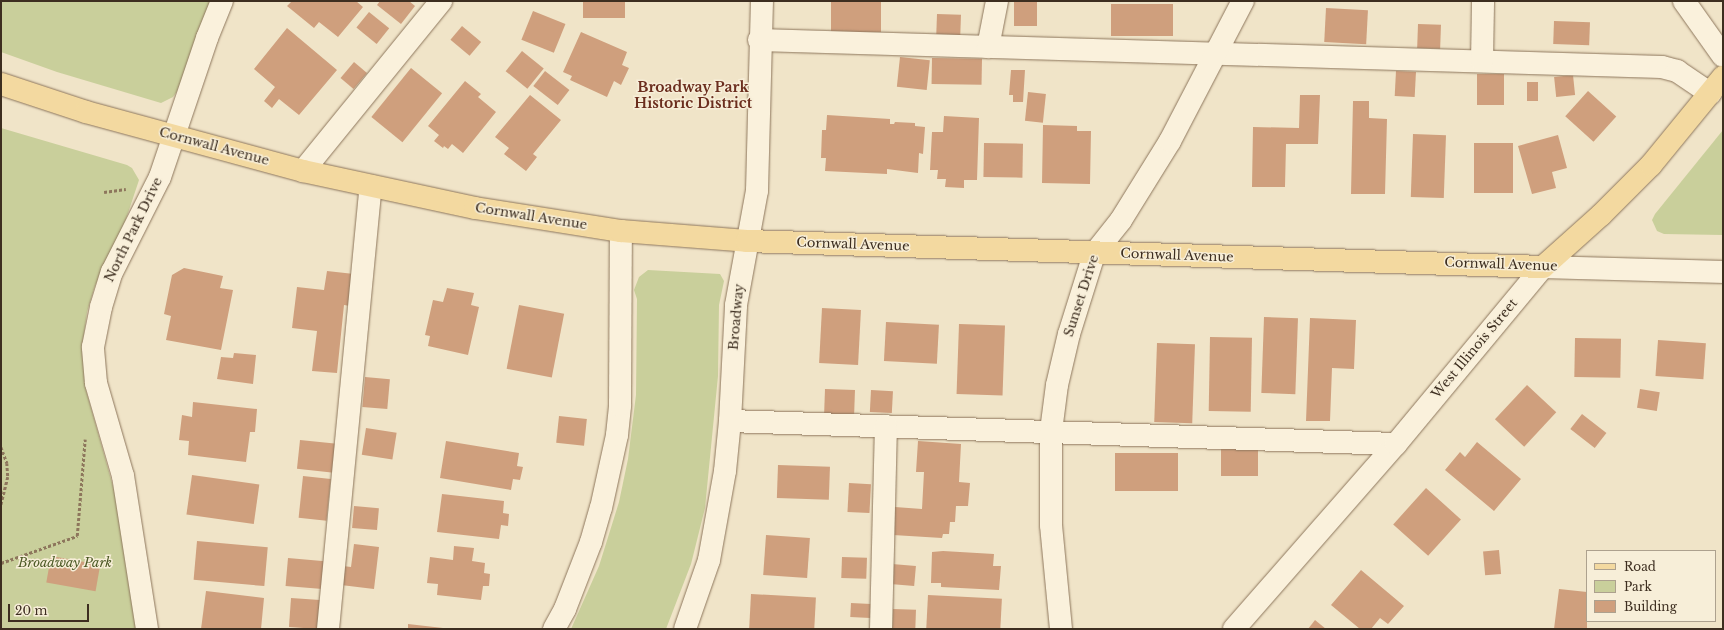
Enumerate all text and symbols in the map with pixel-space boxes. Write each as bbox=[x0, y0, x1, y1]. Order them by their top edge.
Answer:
district label: Broadway Park Historic District bbox=[634, 79, 752, 112]
street label: Cornwall Avenue bbox=[157, 125, 271, 169]
street label: North Park Drive bbox=[102, 175, 166, 285]
street label: Cornwall Avenue bbox=[474, 200, 588, 234]
street label: Cornwall Avenue bbox=[796, 235, 910, 255]
street label: Cornwall Avenue bbox=[1120, 246, 1234, 266]
street label: Sunset Drive bbox=[1061, 253, 1103, 339]
street label: Cornwall Avenue bbox=[1444, 255, 1558, 275]
street label: Broadway bbox=[726, 283, 748, 351]
street label: West Illinois Street bbox=[1429, 296, 1521, 402]
legend bbox=[1586, 550, 1716, 622]
park label: Broadway Park bbox=[18, 555, 112, 571]
text: Road bbox=[1624, 559, 1656, 574]
text: Park bbox=[1624, 579, 1652, 594]
scale bar bbox=[10, 596, 91, 622]
text: Building bbox=[1624, 599, 1677, 614]
text: 20 m bbox=[15, 603, 47, 618]

